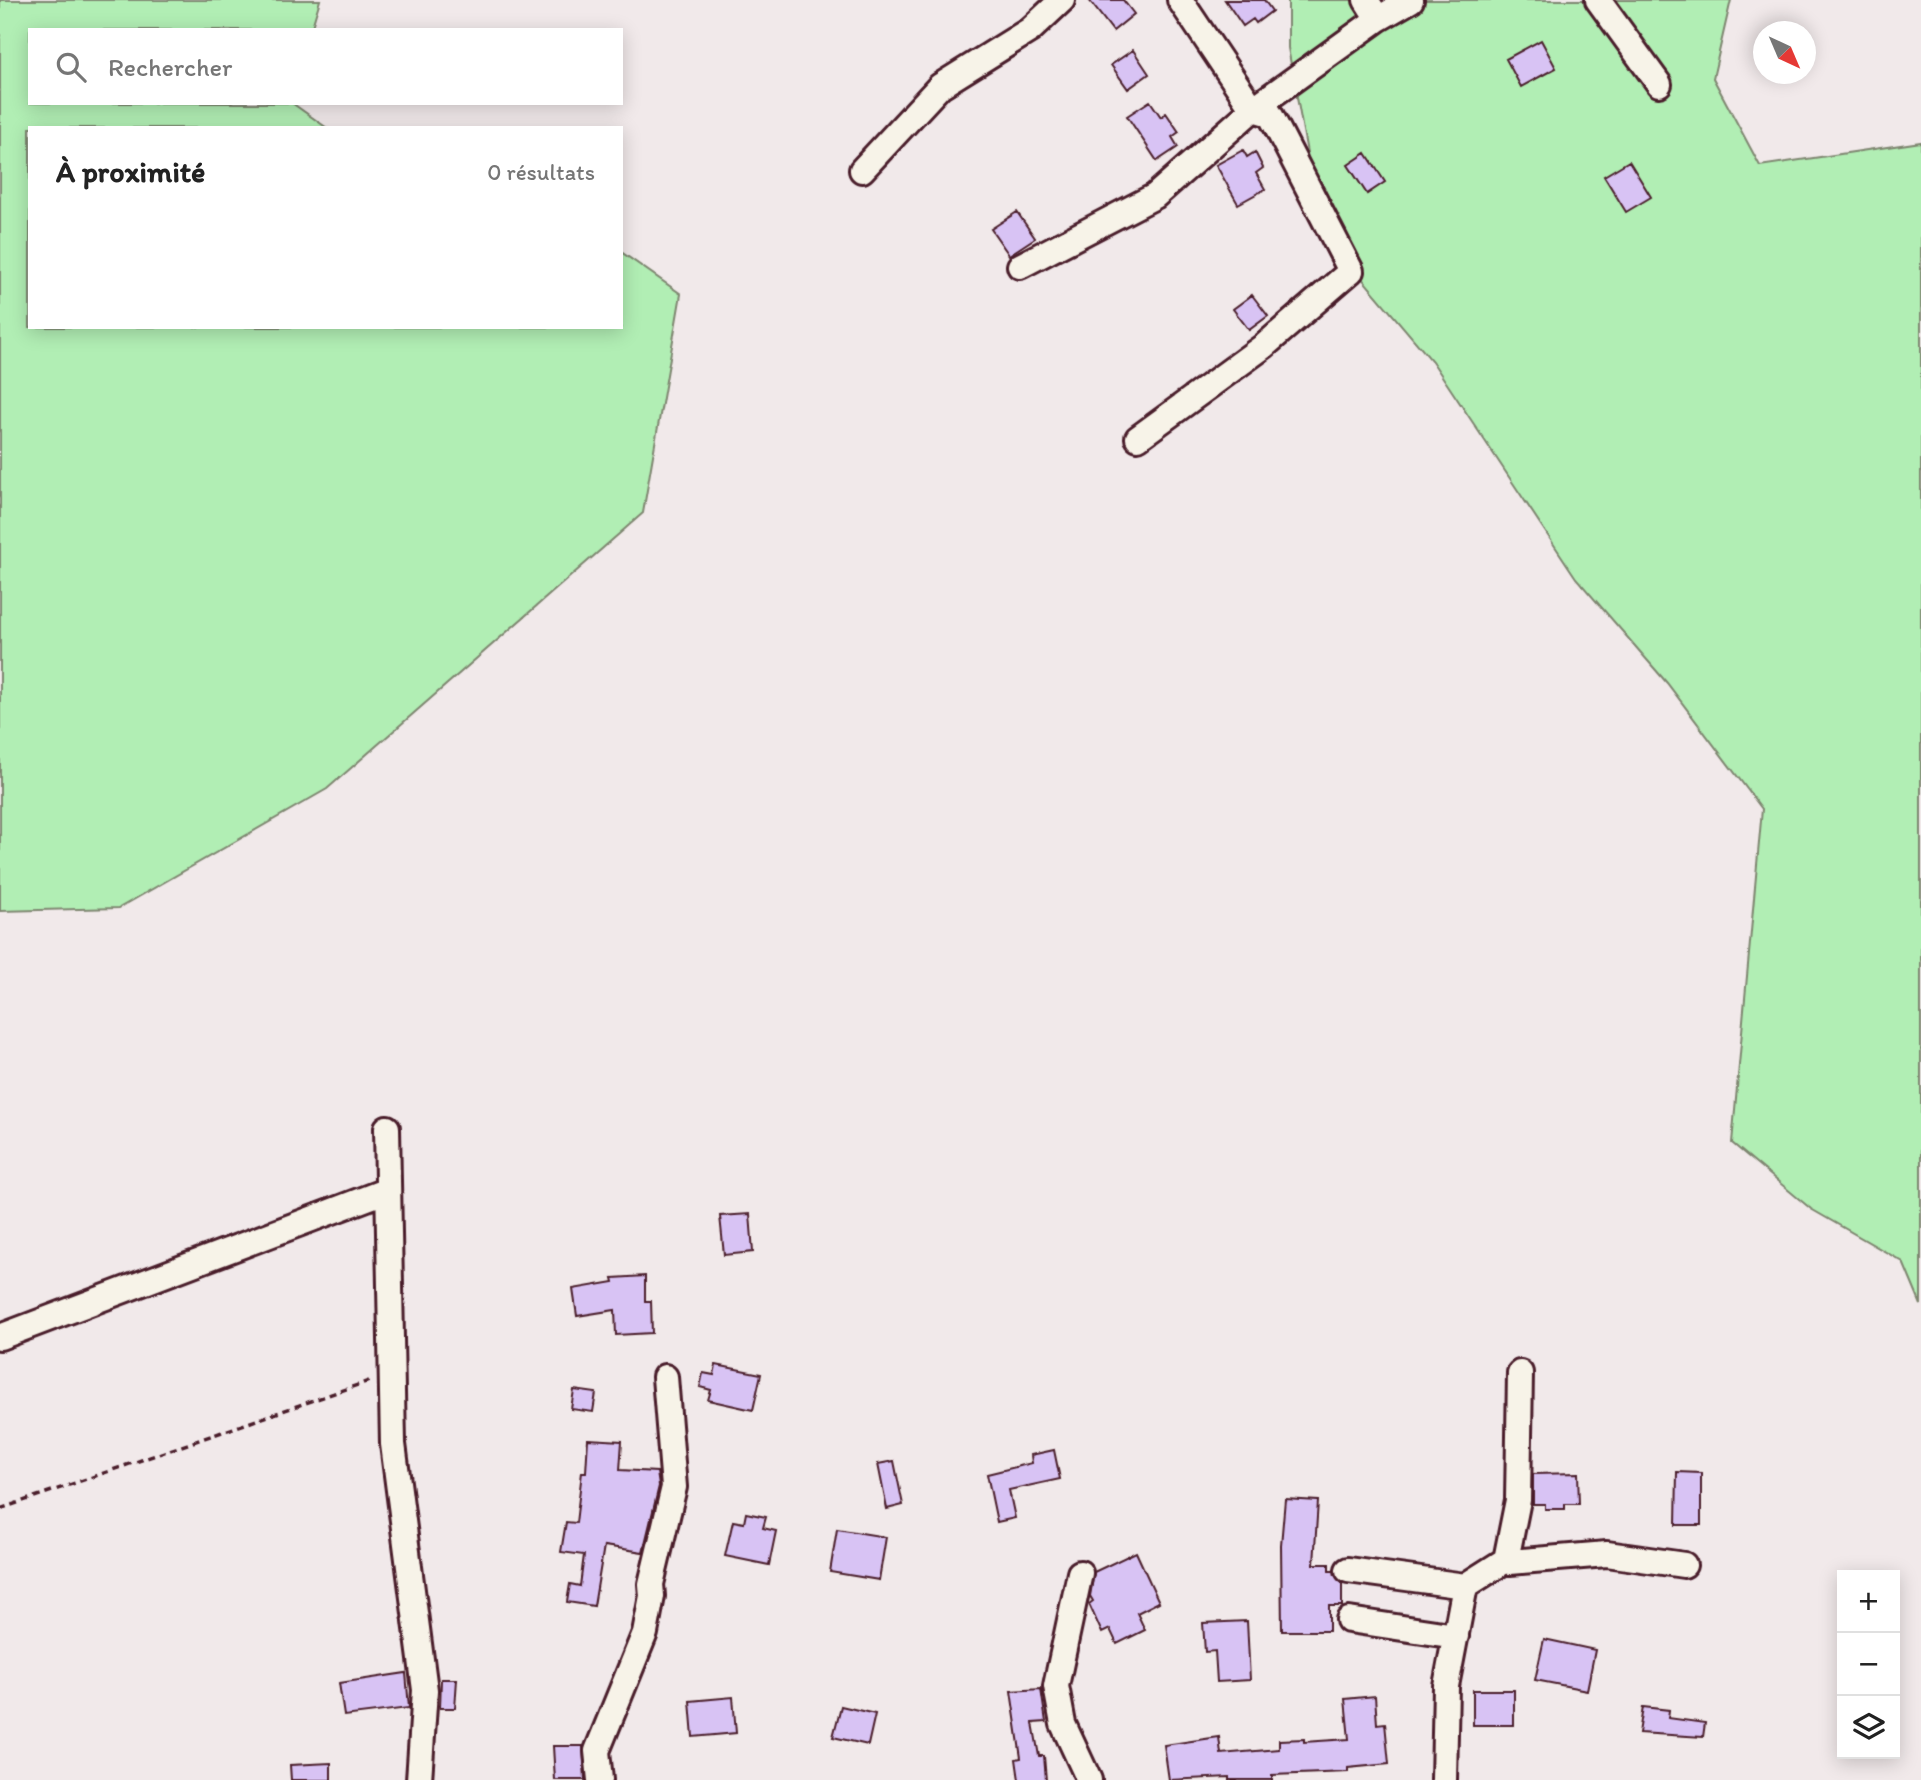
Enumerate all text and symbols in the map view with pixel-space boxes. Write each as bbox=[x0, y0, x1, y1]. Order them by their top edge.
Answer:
north arrow bbox=[1753, 21, 1816, 84]
search box bbox=[28, 28, 623, 105]
icon: search bbox=[52, 48, 90, 86]
text: Rechercher bbox=[108, 51, 232, 83]
text: À proximité bbox=[56, 153, 205, 190]
text: 0 résultats bbox=[487, 158, 595, 186]
map controls bbox=[1837, 1570, 1900, 1759]
button: + bbox=[1837, 1570, 1900, 1633]
button: − bbox=[1837, 1633, 1900, 1696]
button: layers bbox=[1837, 1696, 1900, 1759]

